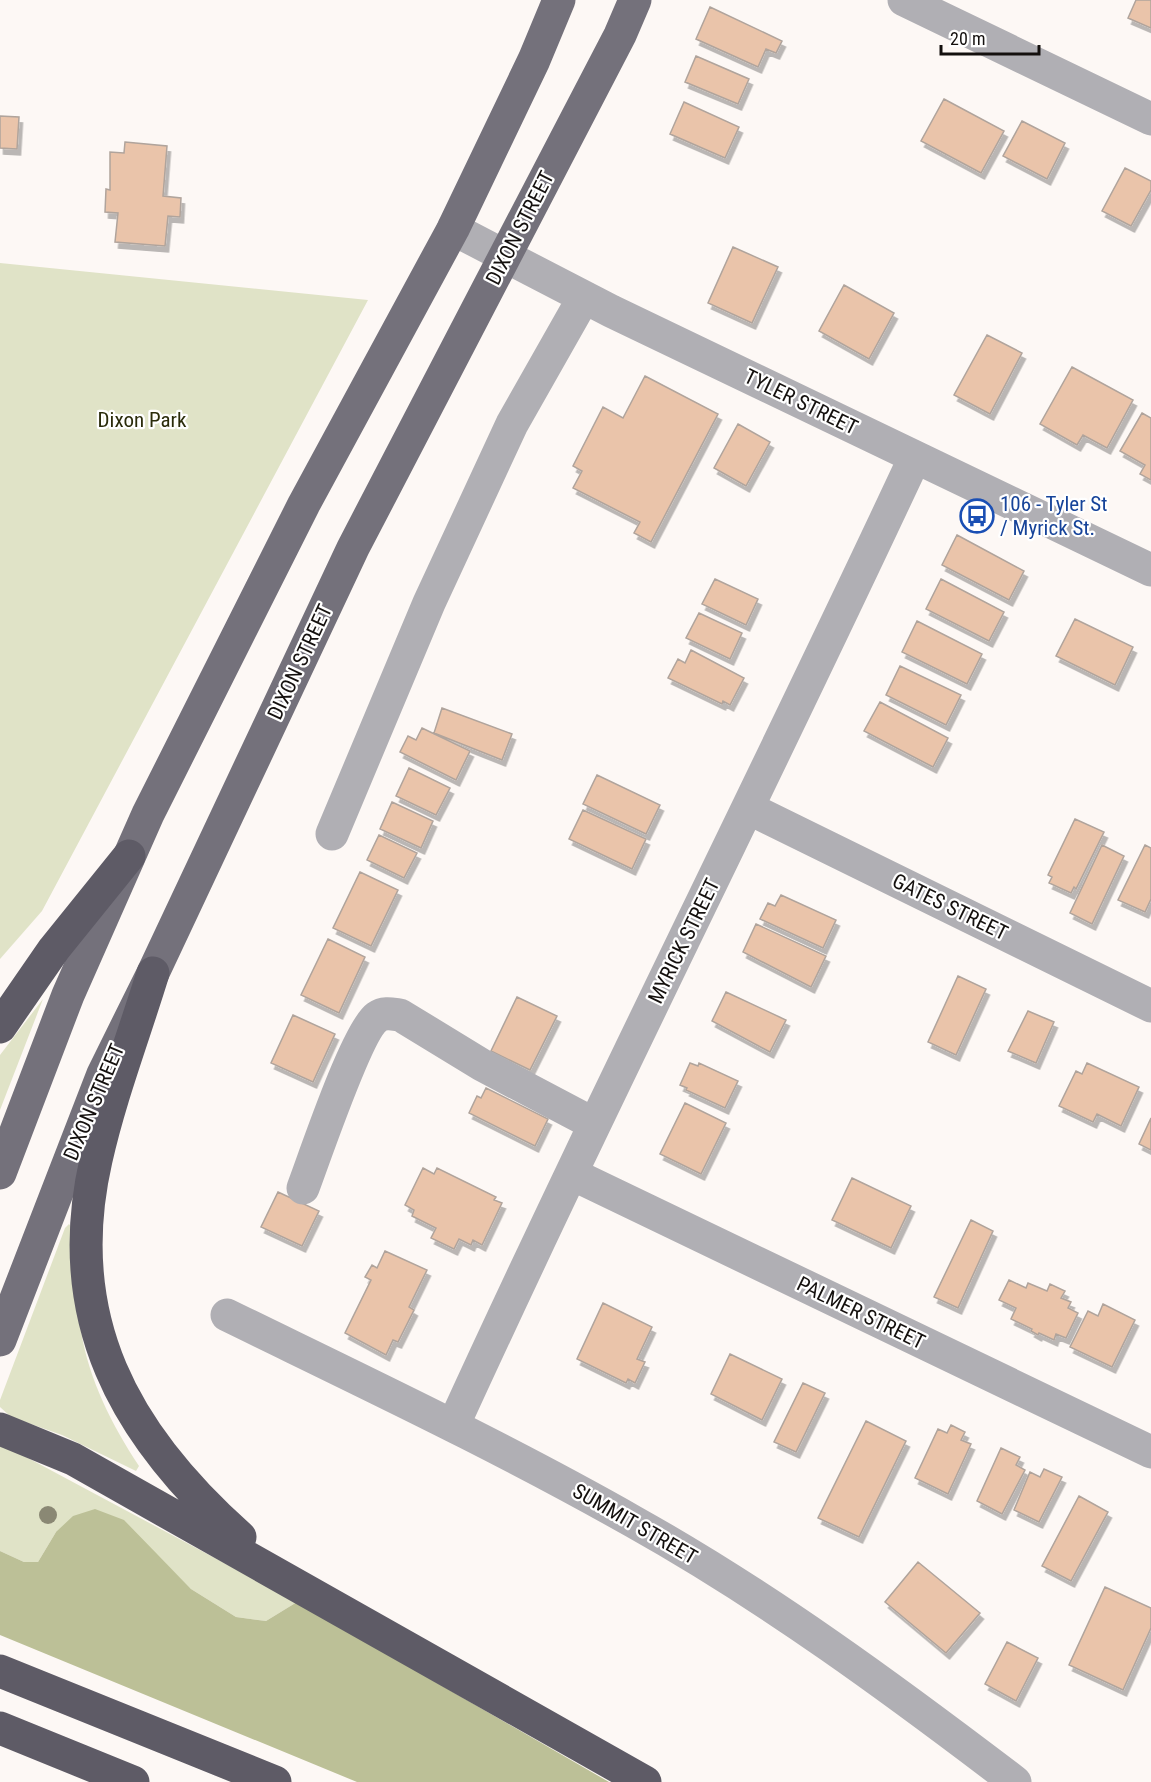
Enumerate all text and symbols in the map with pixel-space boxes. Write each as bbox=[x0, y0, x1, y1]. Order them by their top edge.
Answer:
scale bar bbox=[941, 18, 1038, 56]
text: 20 m bbox=[950, 28, 985, 49]
street label: DIXON STREET bbox=[481, 167, 559, 289]
street label: TYLER STREET bbox=[740, 364, 862, 440]
park label: Dixon Park bbox=[98, 408, 187, 432]
place label: 106 - Tyler St / Myrick St. bbox=[1000, 492, 1107, 540]
bus stop icon: 106 - Tyler St / Myrick St. bbox=[959, 498, 995, 534]
street label: DIXON STREET bbox=[263, 601, 337, 723]
street label: GATES STREET bbox=[888, 869, 1012, 945]
street label: MYRICK STREET bbox=[643, 874, 725, 1007]
street label: DIXON STREET bbox=[59, 1040, 129, 1164]
street label: PALMER STREET bbox=[793, 1272, 929, 1354]
street label: SUMMIT STREET bbox=[569, 1479, 702, 1569]

